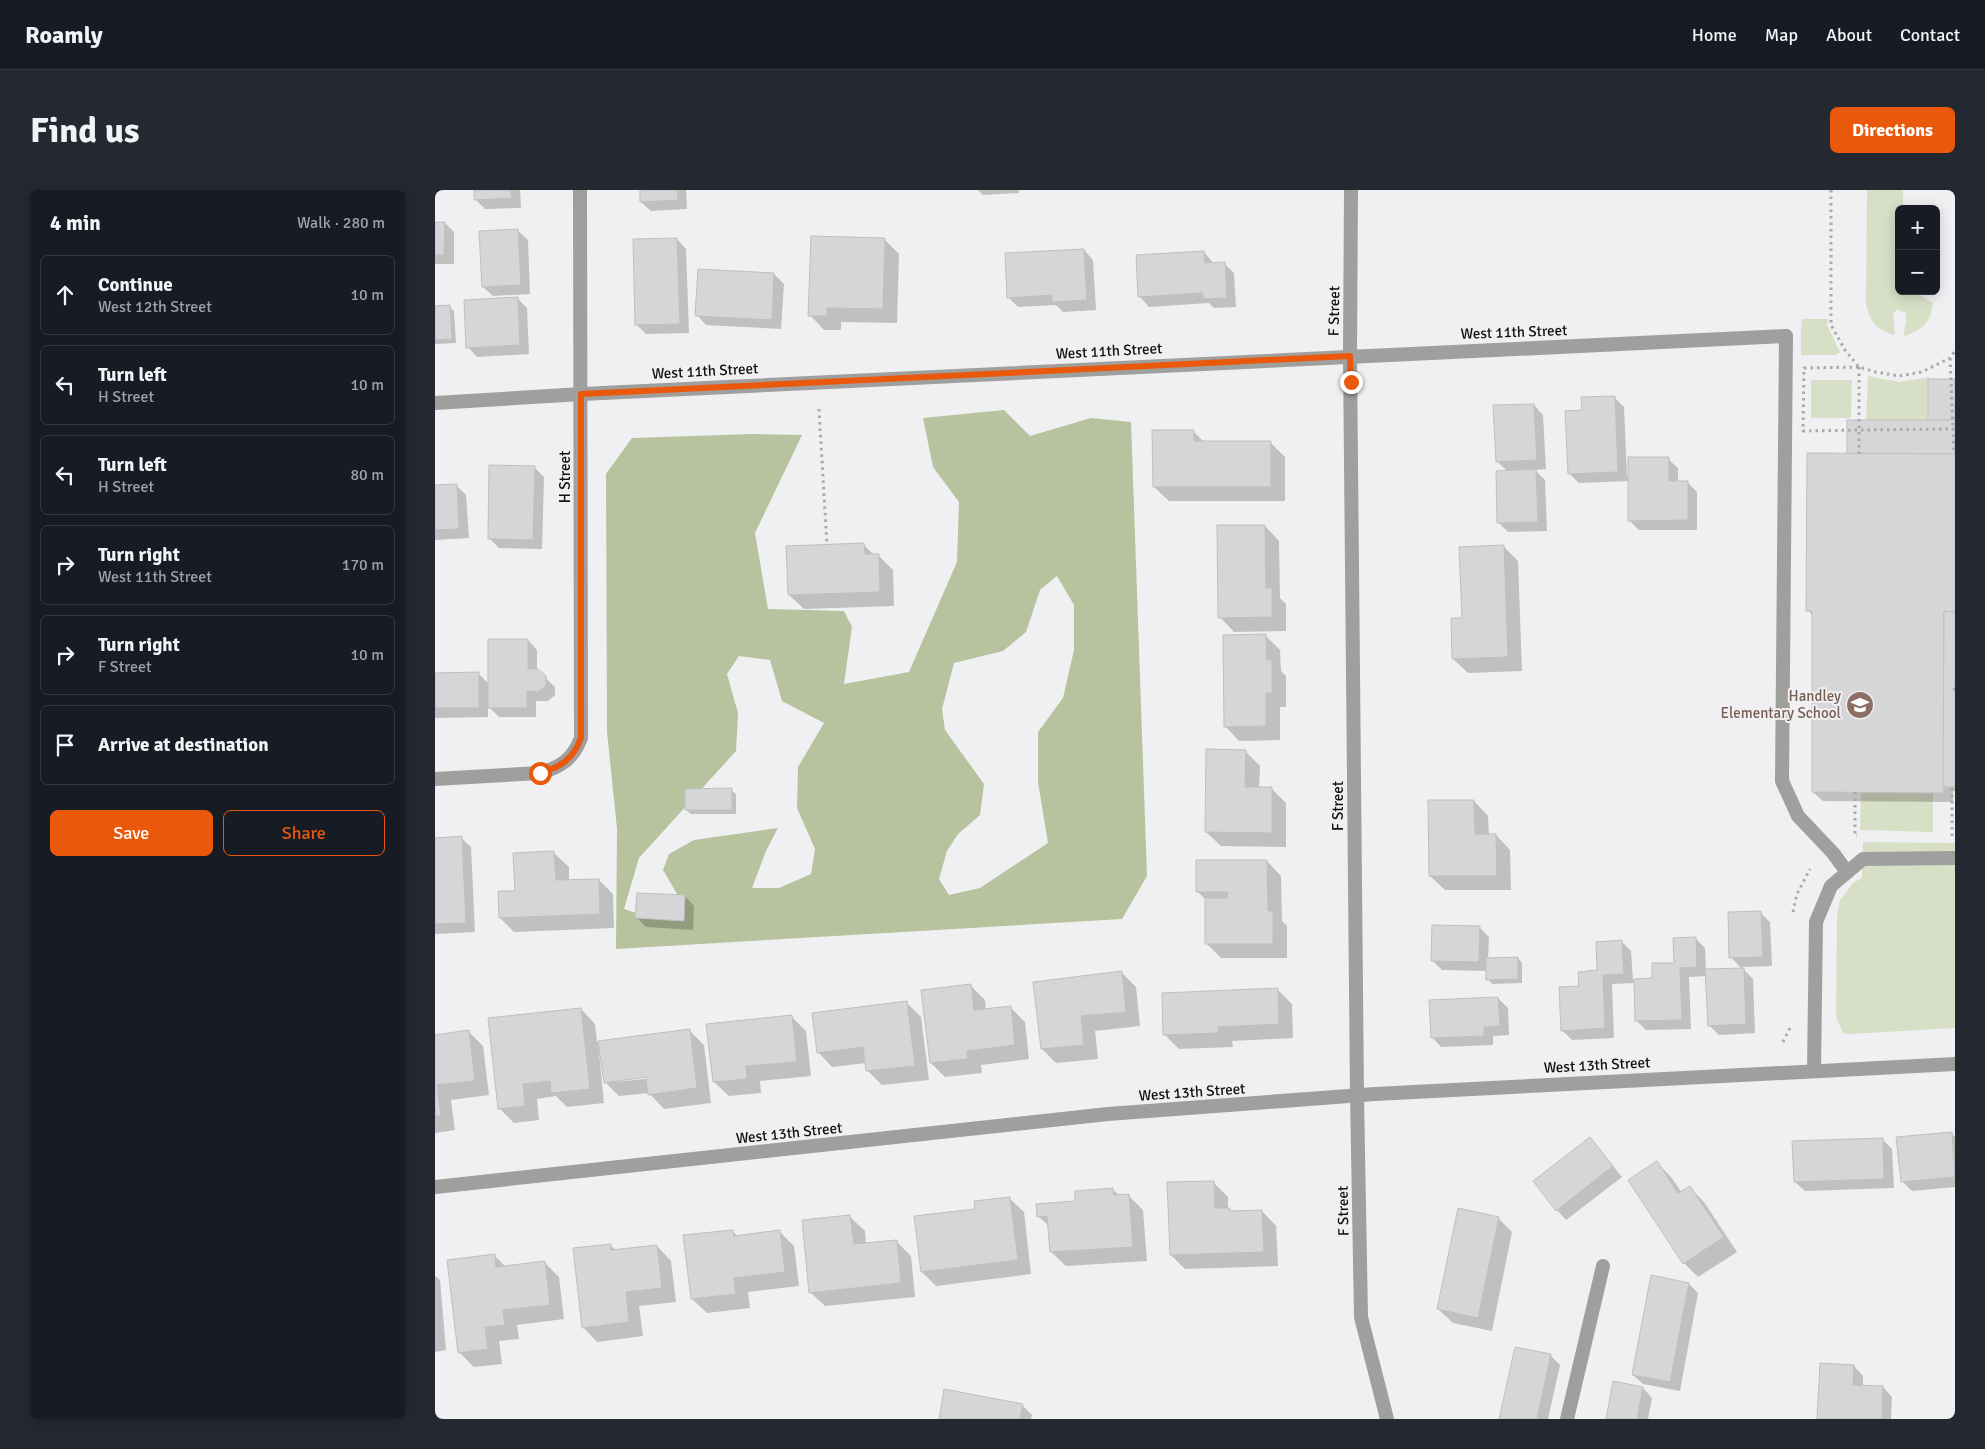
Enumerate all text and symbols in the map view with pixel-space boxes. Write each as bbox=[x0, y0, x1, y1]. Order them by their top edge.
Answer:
text: Roamly bbox=[25, 20, 103, 50]
text: Home bbox=[1692, 24, 1737, 46]
text: Map bbox=[1765, 24, 1798, 46]
text: About bbox=[1826, 24, 1872, 46]
text: Contact bbox=[1900, 24, 1960, 46]
button: Directions bbox=[1830, 107, 1955, 153]
text: Find us bbox=[30, 109, 140, 152]
map controls bbox=[1895, 205, 1940, 295]
button: + bbox=[1895, 205, 1940, 250]
text: 4 min bbox=[50, 210, 101, 236]
text: Walk · 280 m bbox=[297, 213, 385, 233]
button: − bbox=[1895, 250, 1940, 295]
text: Continue bbox=[98, 273, 173, 297]
icon: ahead bbox=[51, 281, 79, 309]
text: 10 m bbox=[350, 285, 384, 305]
street label: F Street bbox=[1325, 286, 1343, 336]
text: West 12th Street bbox=[98, 297, 212, 317]
street label: West 11th Street bbox=[1460, 321, 1568, 343]
street label: West 11th Street bbox=[1055, 339, 1163, 363]
street label: West 11th Street bbox=[651, 359, 759, 383]
text: Turn left bbox=[98, 363, 167, 387]
icon: left bbox=[51, 371, 79, 399]
route end bbox=[1340, 371, 1363, 394]
text: 10 m bbox=[350, 375, 384, 395]
text: H Street bbox=[98, 387, 154, 407]
street label: H Street bbox=[556, 451, 574, 503]
text: Turn left bbox=[98, 453, 167, 477]
icon: left bbox=[51, 461, 79, 489]
text: 80 m bbox=[350, 465, 384, 485]
text: H Street bbox=[98, 477, 154, 497]
text: Turn right bbox=[98, 543, 180, 567]
icon: right bbox=[51, 551, 79, 579]
text: 170 m bbox=[342, 555, 384, 575]
text: West 11th Street bbox=[98, 567, 212, 587]
text: Turn right bbox=[98, 633, 180, 657]
icon: right bbox=[51, 641, 79, 669]
text: 10 m bbox=[350, 645, 384, 665]
text: F Street bbox=[98, 657, 152, 677]
place label: Handley Elementary School bbox=[1720, 687, 1841, 722]
school or university icon: Handley Elementary School bbox=[1845, 690, 1875, 720]
icon: arrive bbox=[51, 731, 79, 759]
text: Arrive at destination bbox=[98, 733, 269, 757]
route start bbox=[529, 762, 552, 785]
street label: F Street bbox=[1329, 781, 1347, 831]
button: Save bbox=[50, 810, 213, 856]
button: Share bbox=[223, 810, 385, 856]
street label: West 13th Street bbox=[1543, 1053, 1651, 1077]
street label: West 13th Street bbox=[1138, 1079, 1246, 1105]
street label: West 13th Street bbox=[735, 1118, 843, 1148]
street label: F Street bbox=[1334, 1186, 1352, 1236]

